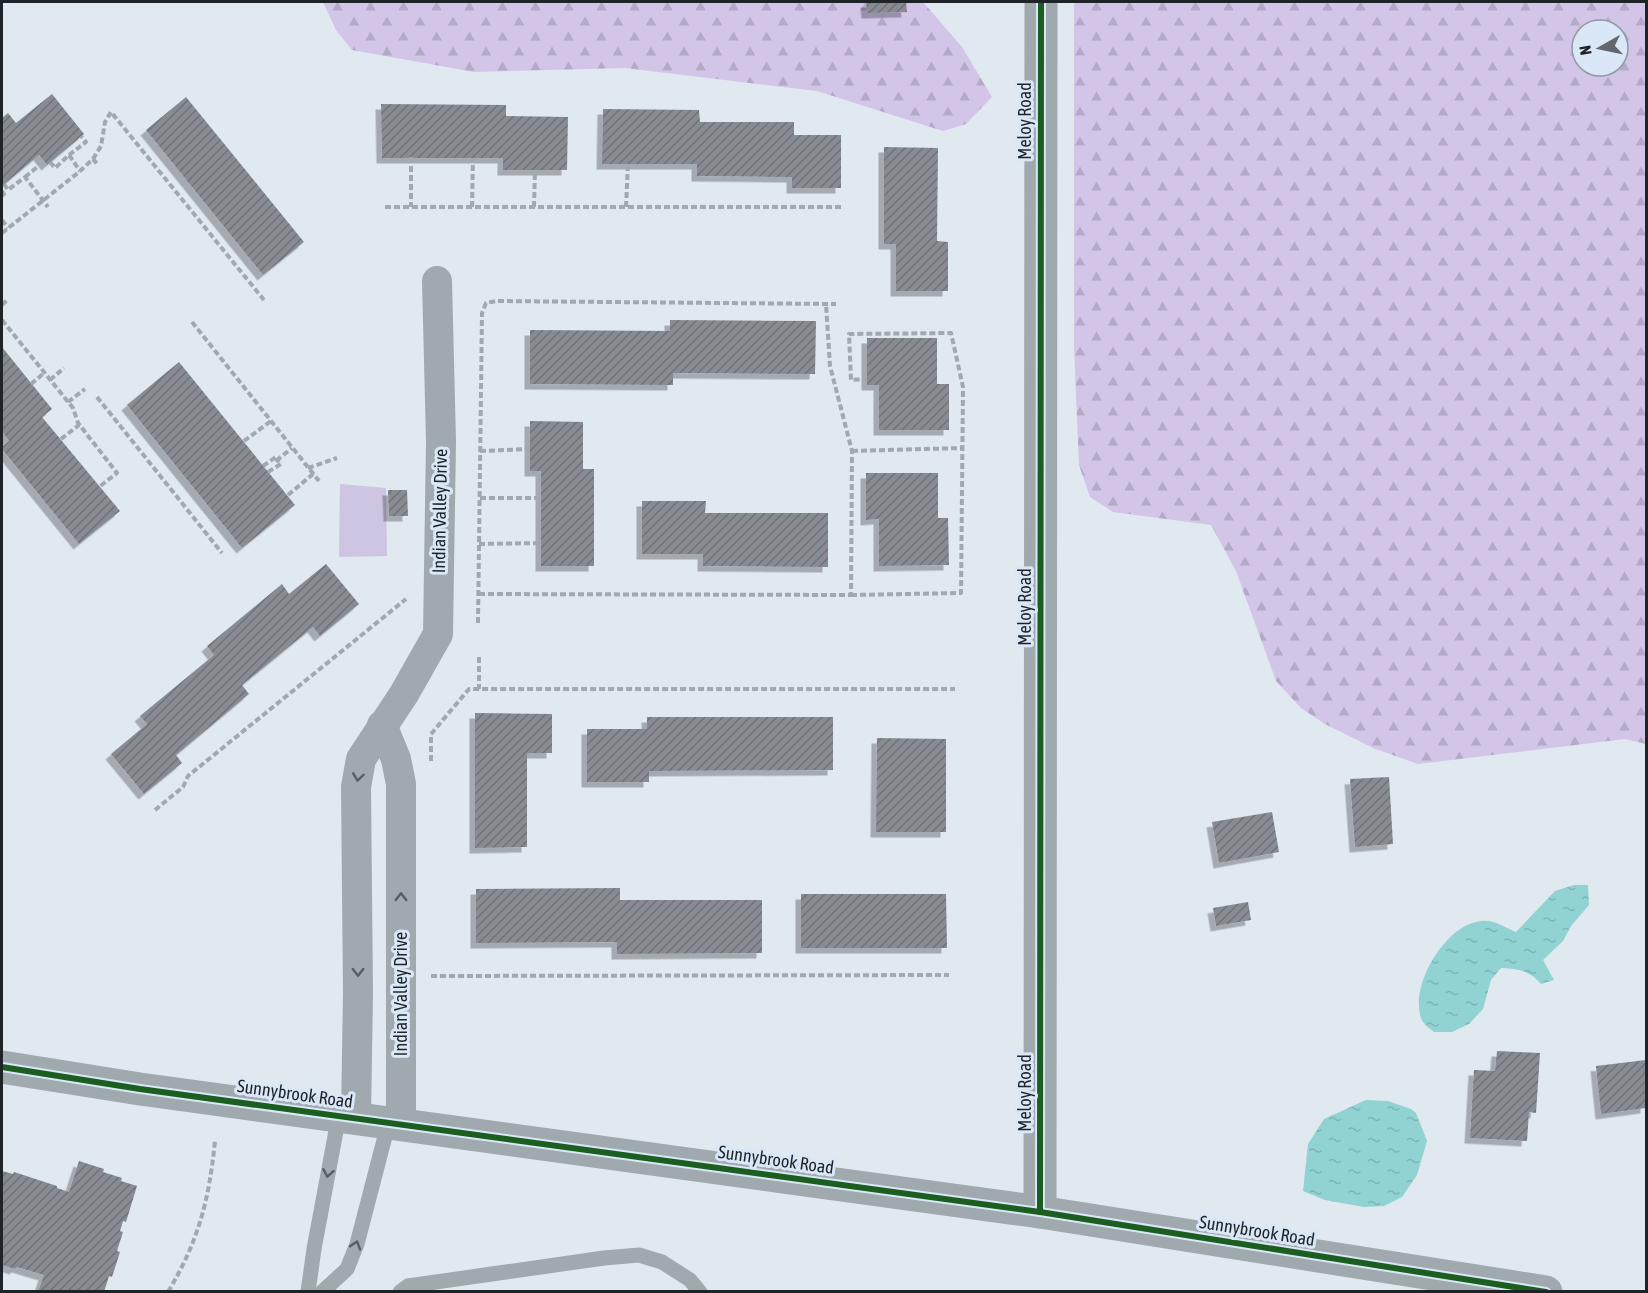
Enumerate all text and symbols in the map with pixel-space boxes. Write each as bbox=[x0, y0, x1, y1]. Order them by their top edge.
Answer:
north arrow bbox=[1570, 18, 1630, 78]
text: N bbox=[1576, 44, 1595, 56]
street label: Meloy Road bbox=[1014, 82, 1035, 160]
street label: Indian Valley Drive bbox=[428, 449, 451, 573]
street label: Meloy Road bbox=[1014, 568, 1035, 646]
one-way arrow bbox=[352, 772, 364, 782]
one-way arrow bbox=[395, 892, 407, 901]
street label: Indian Valley Drive bbox=[390, 932, 411, 1056]
one-way arrow bbox=[352, 967, 364, 976]
street label: Meloy Road bbox=[1014, 1054, 1035, 1132]
street label: Sunnybrook Road bbox=[236, 1075, 354, 1112]
street label: Sunnybrook Road bbox=[717, 1141, 835, 1178]
one-way arrow bbox=[322, 1168, 335, 1178]
street label: Sunnybrook Road bbox=[1198, 1211, 1316, 1250]
one-way arrow bbox=[348, 1240, 361, 1251]

